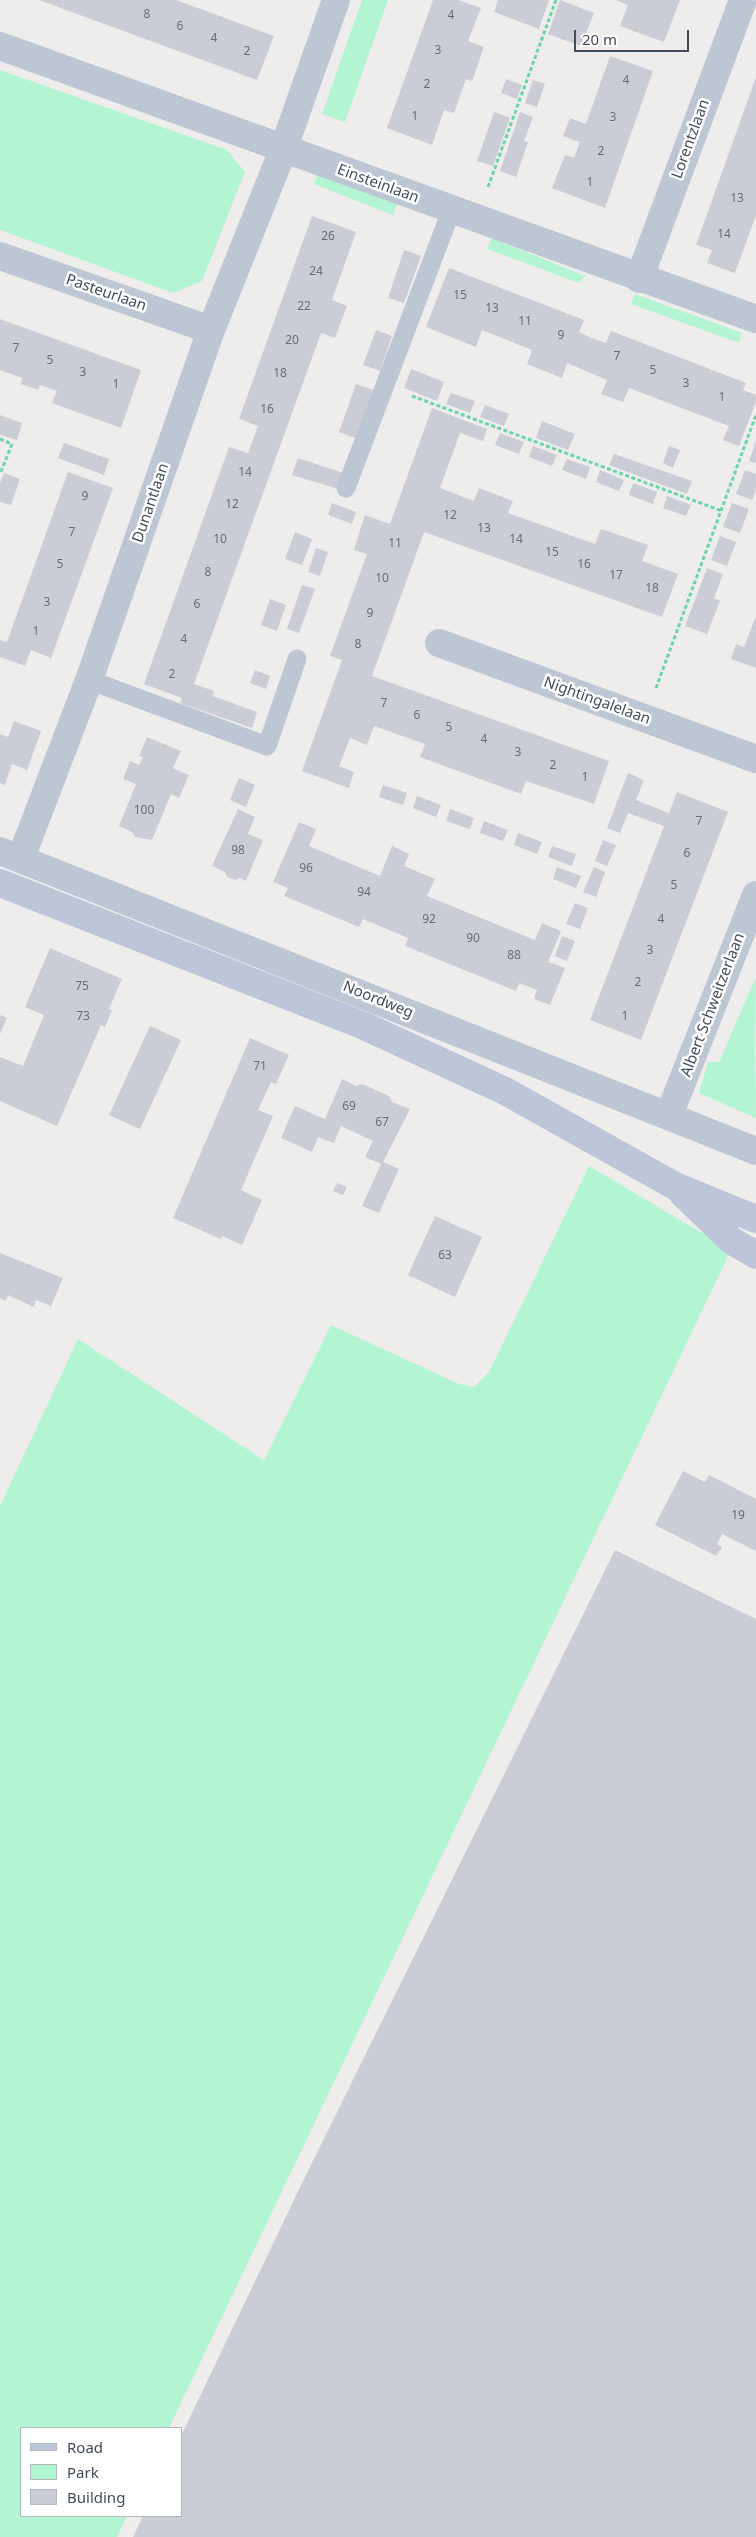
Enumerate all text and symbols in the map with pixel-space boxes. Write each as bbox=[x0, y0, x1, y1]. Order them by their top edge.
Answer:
house number: 8 bbox=[144, 8, 150, 22]
house number: 4 bbox=[448, 9, 454, 23]
house number: 6 bbox=[177, 20, 183, 34]
scale bar bbox=[576, 20, 691, 52]
text: 20 m bbox=[582, 29, 617, 49]
house number: 4 bbox=[211, 32, 217, 46]
house number: 3 bbox=[435, 44, 441, 58]
house number: 2 bbox=[244, 45, 250, 59]
house number: 4 bbox=[623, 74, 629, 88]
house number: 2 bbox=[424, 78, 430, 92]
street label: Lorentzlaan bbox=[668, 97, 714, 181]
house number: 1 bbox=[412, 110, 418, 124]
house number: 3 bbox=[610, 111, 616, 125]
house number: 2 bbox=[598, 145, 604, 159]
street label: Einsteinlaan bbox=[335, 161, 421, 207]
house number: 1 bbox=[587, 176, 593, 190]
house number: 13 bbox=[730, 192, 744, 206]
house number: 14 bbox=[717, 228, 731, 242]
house number: 26 bbox=[321, 230, 335, 244]
house number: 24 bbox=[309, 265, 323, 279]
street label: Pasteurlaan bbox=[63, 271, 149, 315]
house number: 15 bbox=[453, 289, 467, 303]
house number: 22 bbox=[297, 300, 311, 314]
house number: 13 bbox=[485, 302, 499, 316]
house number: 11 bbox=[518, 315, 532, 329]
house number: 9 bbox=[558, 329, 564, 343]
house number: 20 bbox=[285, 334, 299, 348]
house number: 7 bbox=[13, 342, 19, 356]
house number: 7 bbox=[614, 350, 620, 364]
house number: 5 bbox=[47, 354, 53, 368]
house number: 5 bbox=[650, 364, 656, 378]
house number: 3 bbox=[80, 366, 86, 380]
house number: 18 bbox=[273, 367, 287, 381]
house number: 3 bbox=[683, 377, 689, 391]
house number: 1 bbox=[113, 378, 119, 392]
house number: 1 bbox=[719, 391, 725, 405]
house number: 16 bbox=[260, 403, 274, 417]
street label: Dunantlaan bbox=[129, 461, 173, 545]
house number: 14 bbox=[238, 466, 252, 480]
house number: 9 bbox=[82, 490, 88, 504]
house number: 12 bbox=[225, 498, 239, 512]
house number: 12 bbox=[443, 509, 457, 523]
house number: 13 bbox=[477, 522, 491, 536]
house number: 7 bbox=[69, 526, 75, 540]
house number: 10 bbox=[213, 533, 227, 547]
house number: 14 bbox=[509, 533, 523, 547]
house number: 11 bbox=[388, 537, 402, 551]
house number: 15 bbox=[545, 546, 559, 560]
house number: 5 bbox=[57, 558, 63, 572]
house number: 16 bbox=[577, 558, 591, 572]
house number: 8 bbox=[205, 566, 211, 580]
house number: 17 bbox=[609, 569, 623, 583]
house number: 10 bbox=[375, 572, 389, 586]
house number: 18 bbox=[645, 582, 659, 596]
house number: 3 bbox=[44, 596, 50, 610]
house number: 6 bbox=[194, 598, 200, 612]
house number: 9 bbox=[367, 607, 373, 621]
house number: 1 bbox=[33, 625, 39, 639]
house number: 4 bbox=[181, 633, 187, 647]
house number: 8 bbox=[355, 638, 361, 652]
house number: 2 bbox=[169, 668, 175, 682]
street label: Nightingalelaan bbox=[541, 673, 653, 729]
house number: 7 bbox=[381, 697, 387, 711]
house number: 6 bbox=[414, 709, 420, 723]
house number: 5 bbox=[446, 721, 452, 735]
house number: 4 bbox=[481, 733, 487, 747]
house number: 3 bbox=[515, 746, 521, 760]
house number: 2 bbox=[550, 759, 556, 773]
house number: 1 bbox=[582, 771, 588, 785]
house number: 100 bbox=[134, 804, 154, 818]
house number: 7 bbox=[696, 815, 702, 829]
house number: 98 bbox=[231, 844, 245, 858]
house number: 6 bbox=[684, 847, 690, 861]
house number: 96 bbox=[299, 862, 313, 876]
house number: 5 bbox=[671, 879, 677, 893]
house number: 94 bbox=[357, 886, 371, 900]
house number: 92 bbox=[422, 913, 436, 927]
house number: 4 bbox=[658, 913, 664, 927]
street label: Albert Schweitzerlaan bbox=[677, 931, 749, 1079]
house number: 90 bbox=[466, 932, 480, 946]
house number: 3 bbox=[647, 944, 653, 958]
house number: 88 bbox=[507, 949, 521, 963]
house number: 2 bbox=[635, 976, 641, 990]
street label: Noordweg bbox=[340, 978, 416, 1022]
house number: 75 bbox=[75, 980, 89, 994]
house number: 73 bbox=[76, 1010, 90, 1024]
house number: 1 bbox=[622, 1010, 628, 1024]
house number: 71 bbox=[253, 1060, 267, 1074]
house number: 69 bbox=[342, 1100, 356, 1114]
house number: 67 bbox=[375, 1116, 389, 1130]
house number: 63 bbox=[438, 1249, 452, 1263]
house number: 19 bbox=[731, 1509, 745, 1523]
legend bbox=[20, 2427, 182, 2517]
text: Road bbox=[67, 2437, 103, 2457]
text: Park bbox=[67, 2462, 99, 2482]
text: Building bbox=[67, 2487, 125, 2507]

